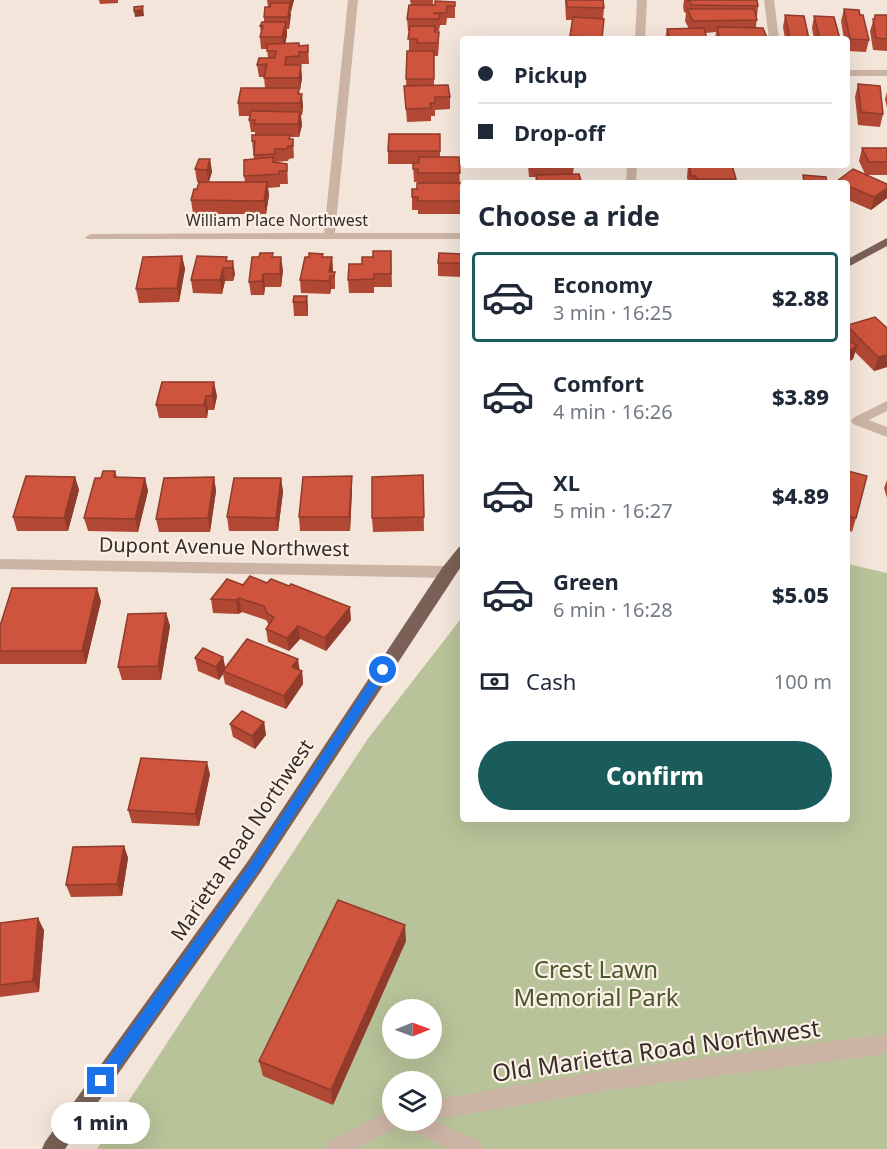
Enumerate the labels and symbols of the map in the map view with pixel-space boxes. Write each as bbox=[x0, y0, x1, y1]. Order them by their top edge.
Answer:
street label: William Place Northwest bbox=[186, 209, 368, 231]
street label: Dupont Avenue Northwest bbox=[99, 531, 349, 562]
route start bbox=[369, 656, 396, 683]
street label: Marietta Road Northwest bbox=[164, 734, 319, 946]
park label: Crest Lawn Memorial Park bbox=[514, 952, 679, 1013]
north arrow bbox=[382, 999, 442, 1059]
street label: Old Marietta Road Northwest bbox=[490, 1010, 822, 1089]
route end bbox=[87, 1067, 114, 1094]
callout: 1 min bbox=[51, 1102, 150, 1144]

